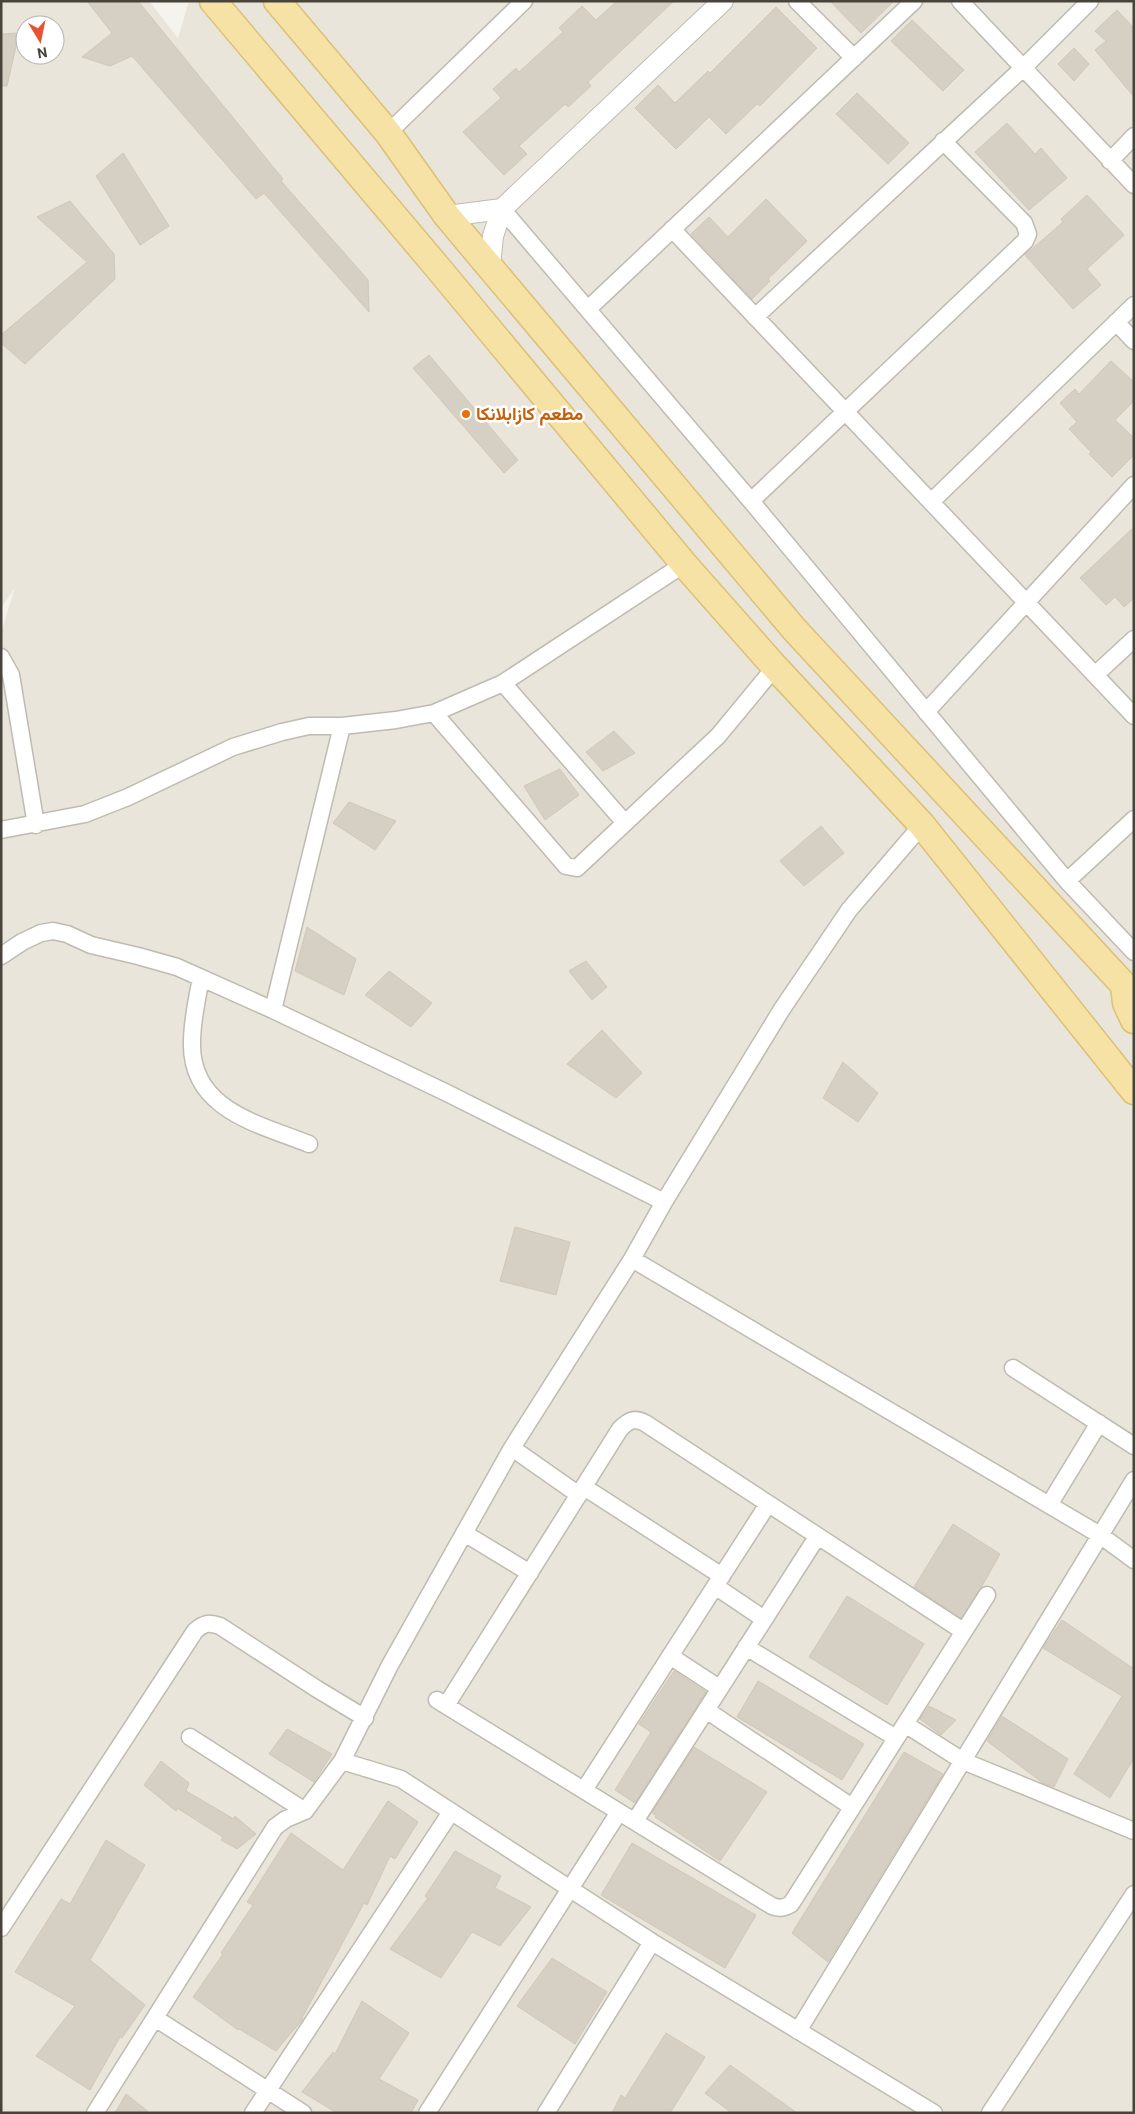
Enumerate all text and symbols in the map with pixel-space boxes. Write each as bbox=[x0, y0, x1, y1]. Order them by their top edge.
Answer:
north arrow bbox=[15, 15, 65, 65]
text: N bbox=[36, 44, 49, 62]
place label: مطعم كازابلانكا bbox=[476, 403, 584, 426]
marker: مطعم كازابلانكا bbox=[460, 408, 472, 420]

